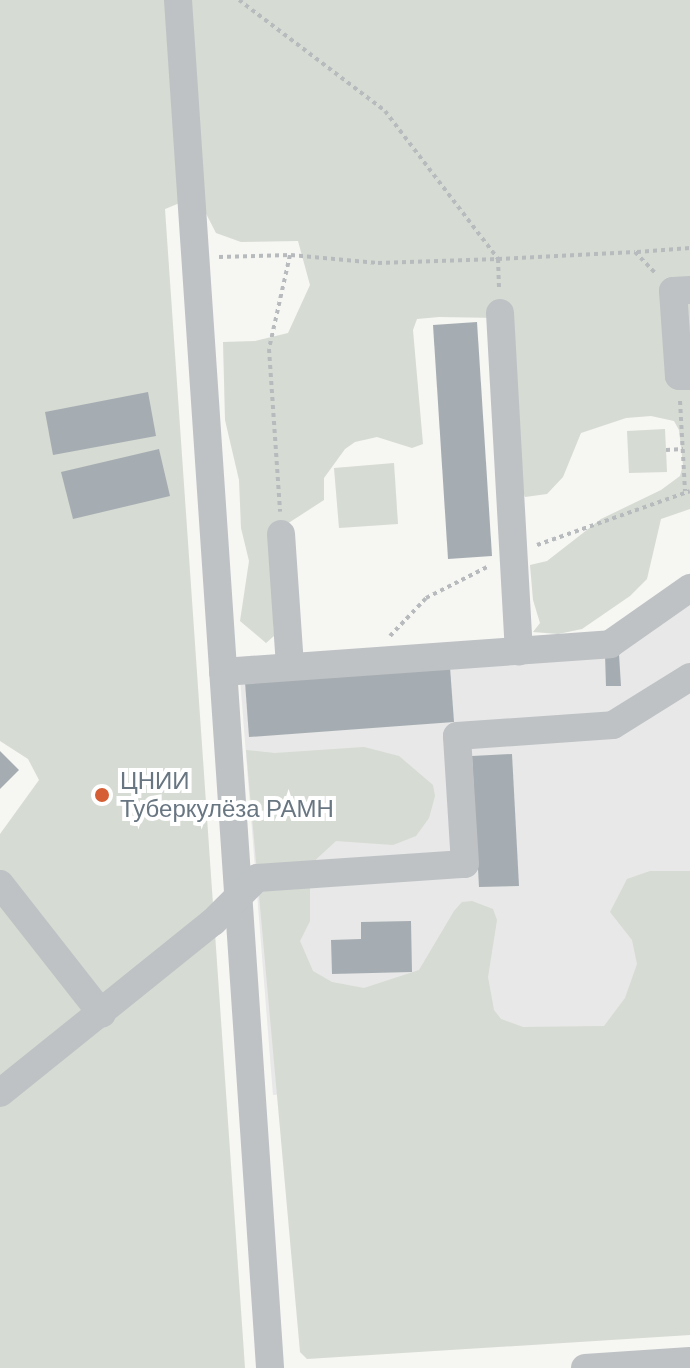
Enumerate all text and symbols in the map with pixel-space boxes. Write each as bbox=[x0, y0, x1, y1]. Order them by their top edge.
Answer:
place label: ЦНИИ Туберкулёза РАМН bbox=[120, 767, 334, 823]
marker: ЦНИИ Туберкулёза РАМН bbox=[91, 784, 113, 806]

